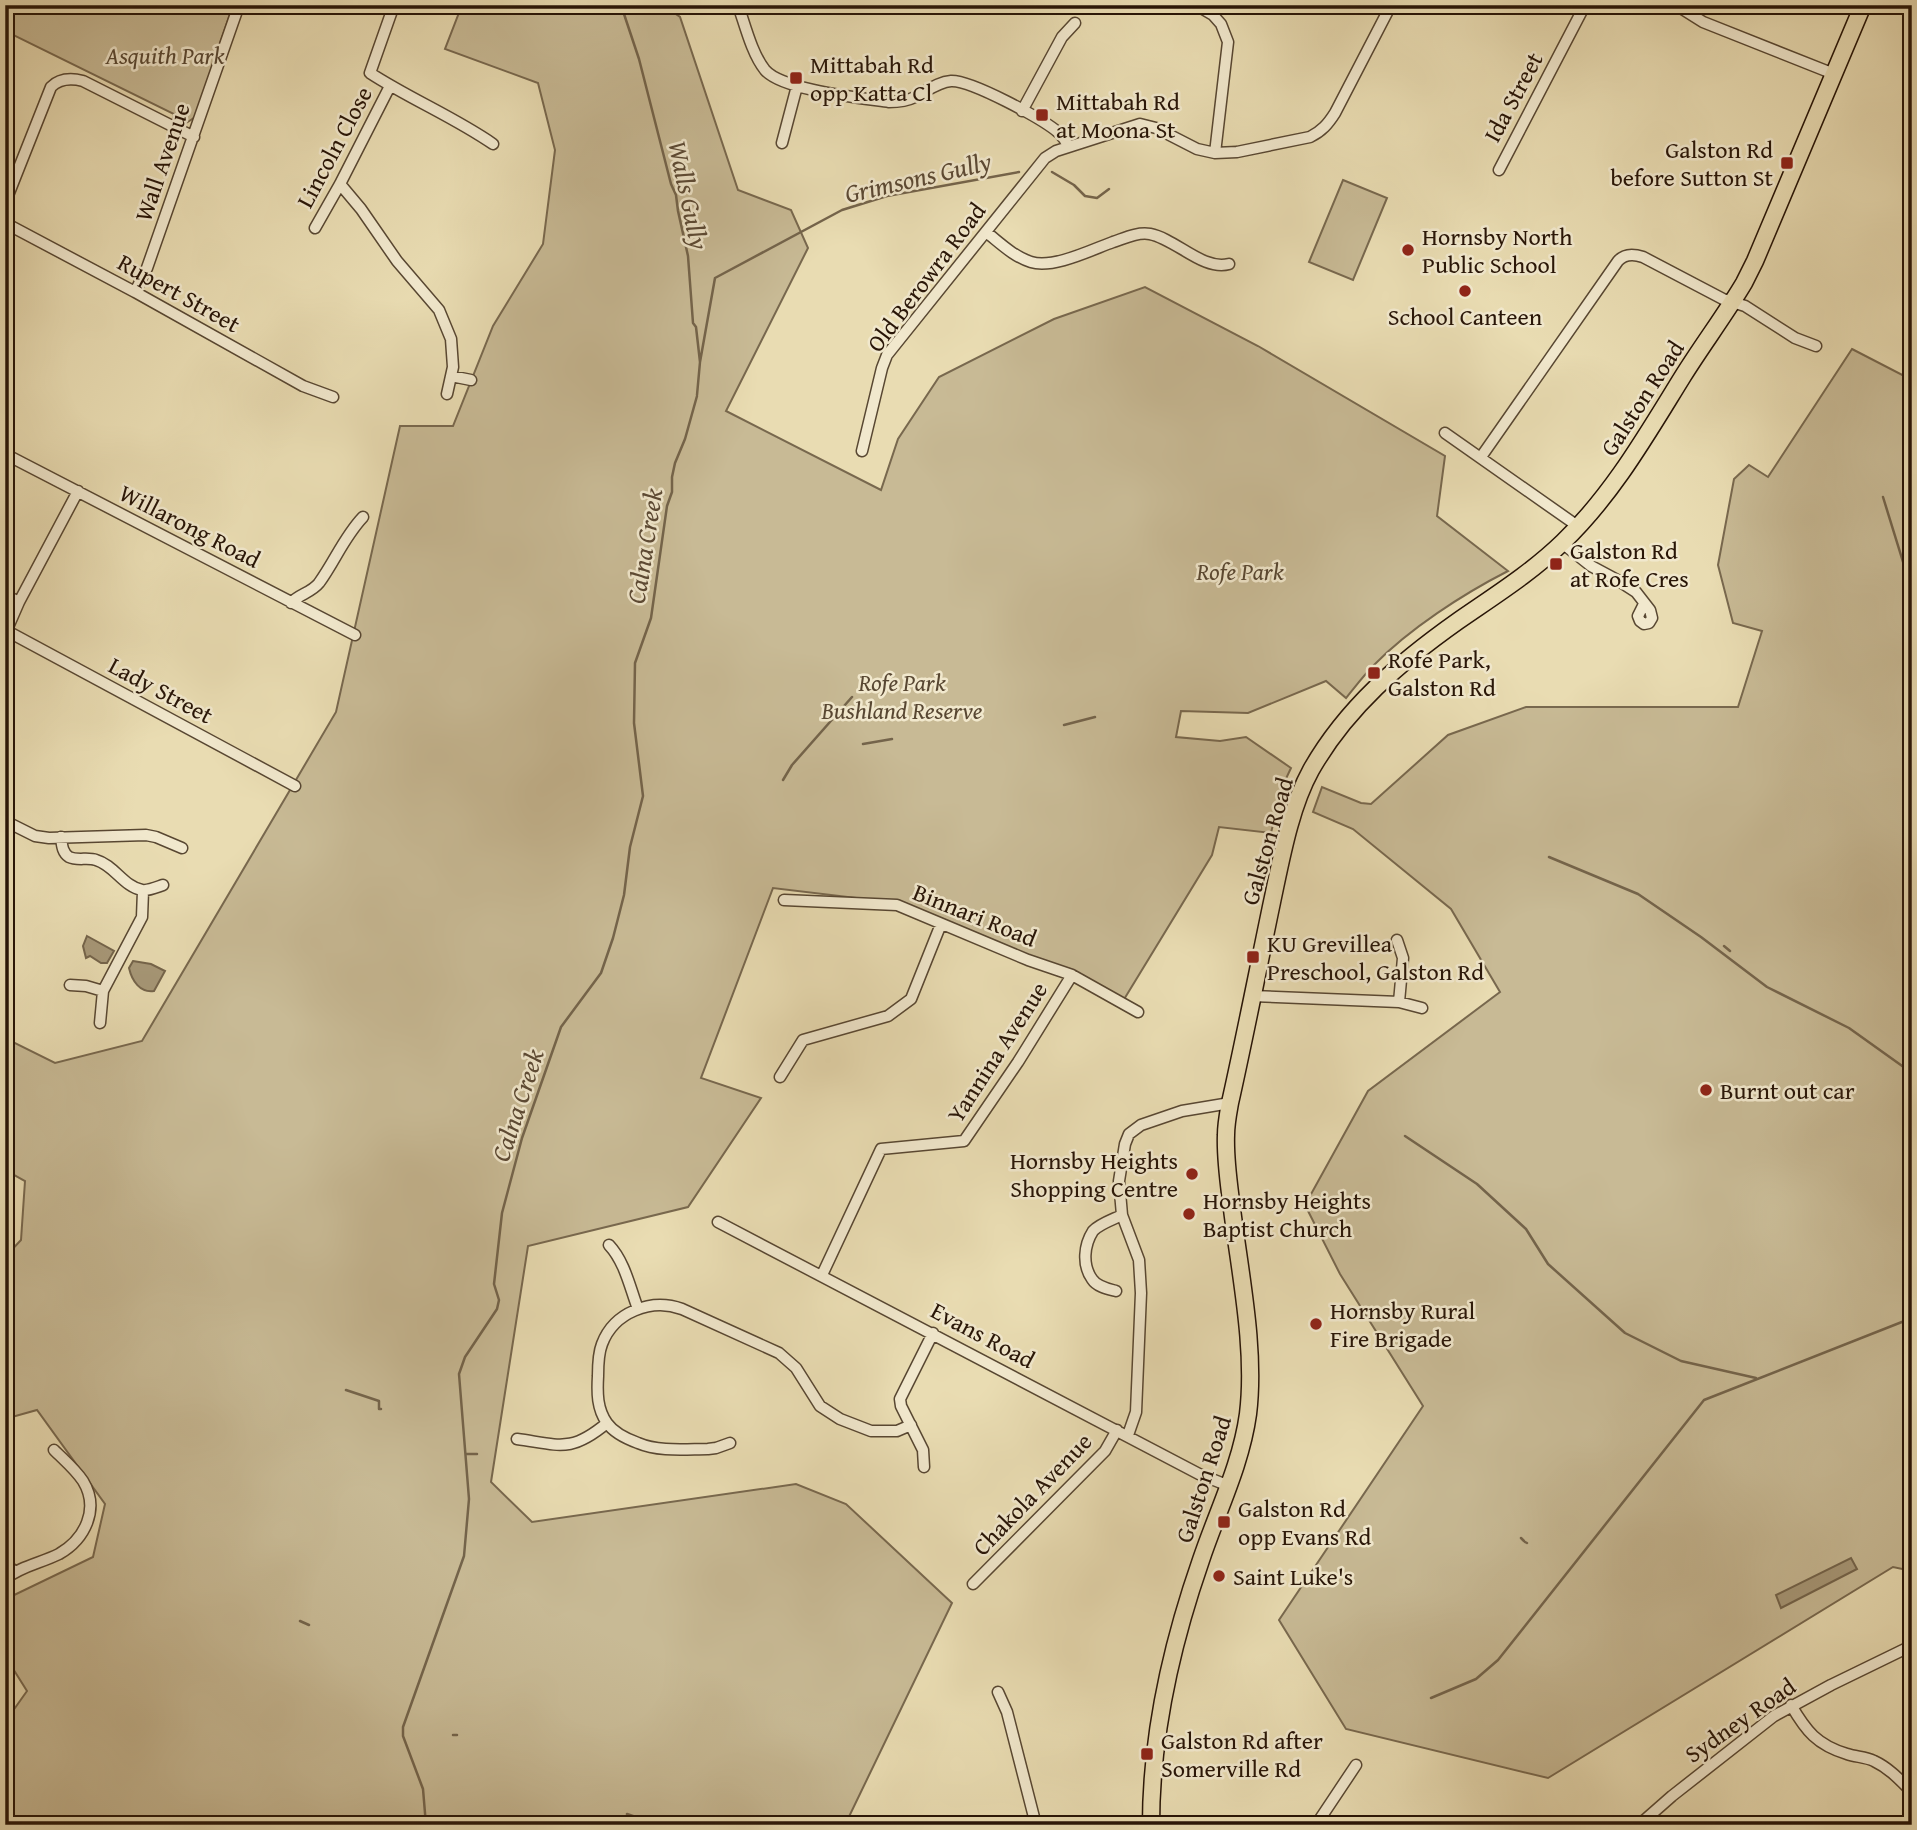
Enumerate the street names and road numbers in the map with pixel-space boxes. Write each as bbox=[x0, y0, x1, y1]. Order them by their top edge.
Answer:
street label: Ida Street bbox=[1475, 45, 1552, 148]
street label: Lincoln Close bbox=[287, 80, 381, 214]
street label: Wall Avenue bbox=[125, 98, 199, 226]
street label: Old Berowra Road bbox=[858, 195, 994, 359]
street label: Rupert Street bbox=[111, 245, 247, 341]
street label: Galston Road bbox=[1592, 333, 1693, 463]
street label: Willarong Road bbox=[113, 475, 267, 577]
street label: Lady Street bbox=[103, 648, 220, 732]
street label: Galston Road bbox=[1232, 773, 1302, 909]
street label: Binnari Road bbox=[908, 874, 1042, 956]
street label: Yannina Avenue bbox=[938, 975, 1056, 1129]
street label: Evans Road bbox=[925, 1293, 1041, 1377]
street label: Galston Road bbox=[1166, 1411, 1240, 1547]
street label: Chakola Avenue bbox=[964, 1425, 1100, 1563]
street label: Sydney Road bbox=[1677, 1669, 1803, 1771]

